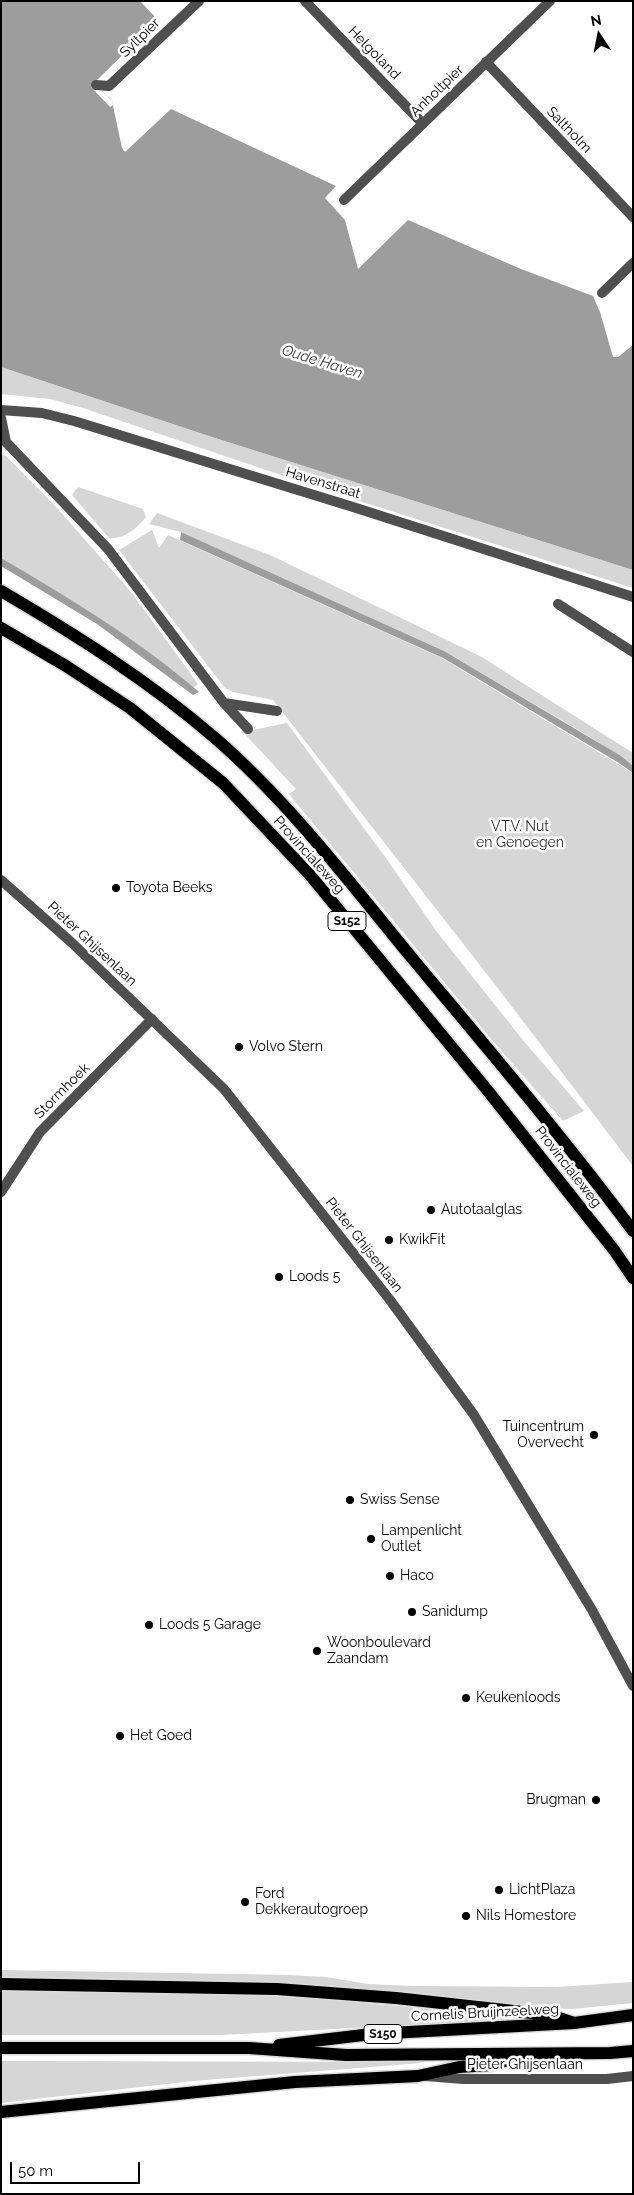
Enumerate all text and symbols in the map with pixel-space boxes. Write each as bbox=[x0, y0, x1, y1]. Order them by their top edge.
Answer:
north arrow bbox=[574, 10, 624, 60]
text: N bbox=[589, 11, 603, 29]
street label: Syltpier bbox=[116, 15, 164, 61]
street label: Helgoland bbox=[345, 23, 403, 83]
street label: Anholtpier bbox=[407, 62, 467, 120]
street label: Saltholm bbox=[543, 103, 595, 157]
water label: Oude Haven bbox=[280, 341, 364, 383]
street label: Havenstraat bbox=[283, 464, 363, 502]
street label: Provincialeweg bbox=[270, 813, 348, 897]
park label: V.T.V. Nut en Genoegen bbox=[476, 819, 564, 852]
place label: Toyota Beeks bbox=[126, 880, 212, 896]
marker: Toyota Beeks bbox=[110, 882, 122, 894]
street label: Pieter Ghijsenlaan bbox=[44, 898, 140, 990]
road number: S152 bbox=[328, 911, 366, 930]
place label: Volvo Stern bbox=[249, 1039, 323, 1055]
marker: Volvo Stern bbox=[233, 1041, 245, 1053]
street label: Stormhoek bbox=[31, 1060, 93, 1122]
street label: Provincialeweg bbox=[531, 1123, 605, 1211]
street label: Pieter Ghijsenlaan bbox=[322, 1194, 406, 1296]
place label: Autotaalglas bbox=[441, 1202, 522, 1218]
marker: Autotaalglas bbox=[425, 1204, 437, 1216]
place label: KwikFit bbox=[399, 1232, 445, 1248]
marker: KwikFit bbox=[383, 1234, 395, 1246]
place label: Loods 5 bbox=[289, 1269, 340, 1285]
marker: Loods 5 bbox=[273, 1271, 285, 1283]
place label: Tuincentrum Overvecht bbox=[502, 1419, 584, 1451]
marker: Tuincentrum Overvecht bbox=[588, 1429, 600, 1441]
place label: Swiss Sense bbox=[360, 1492, 440, 1508]
marker: Swiss Sense bbox=[344, 1494, 356, 1506]
place label: Lampenlicht Outlet bbox=[381, 1523, 462, 1555]
marker: Lampenlicht Outlet bbox=[365, 1533, 377, 1545]
place label: Haco bbox=[400, 1568, 434, 1584]
marker: Haco bbox=[384, 1570, 396, 1582]
place label: Sanidump bbox=[422, 1604, 488, 1620]
marker: Sanidump bbox=[406, 1606, 418, 1618]
place label: Loods 5 Garage bbox=[159, 1617, 261, 1633]
marker: Loods 5 Garage bbox=[143, 1619, 155, 1631]
place label: Woonboulevard Zaandam bbox=[327, 1635, 431, 1668]
marker: Woonboulevard Zaandam bbox=[311, 1645, 323, 1657]
place label: Keukenloods bbox=[476, 1690, 560, 1706]
marker: Keukenloods bbox=[460, 1692, 472, 1704]
place label: Het Goed bbox=[130, 1728, 192, 1744]
marker: Het Goed bbox=[114, 1730, 126, 1742]
place label: Brugman bbox=[526, 1792, 586, 1808]
marker: Brugman bbox=[590, 1794, 602, 1806]
place label: LichtPlaza bbox=[509, 1882, 575, 1898]
marker: LichtPlaza bbox=[493, 1884, 505, 1896]
place label: Ford Dekkerautogroep bbox=[255, 1886, 368, 1918]
marker: Ford Dekkerautogroep bbox=[239, 1896, 251, 1908]
place label: Nils Homestore bbox=[476, 1908, 576, 1924]
marker: Nils Homestore bbox=[460, 1910, 472, 1922]
street label: Cornelis Bruijnzeelweg bbox=[411, 2001, 559, 2025]
road number: S150 bbox=[364, 2025, 402, 2044]
street label: Pieter Ghijsenlaan bbox=[467, 2057, 583, 2073]
scale bar bbox=[12, 2152, 142, 2184]
text: 50 m bbox=[18, 2162, 53, 2180]

